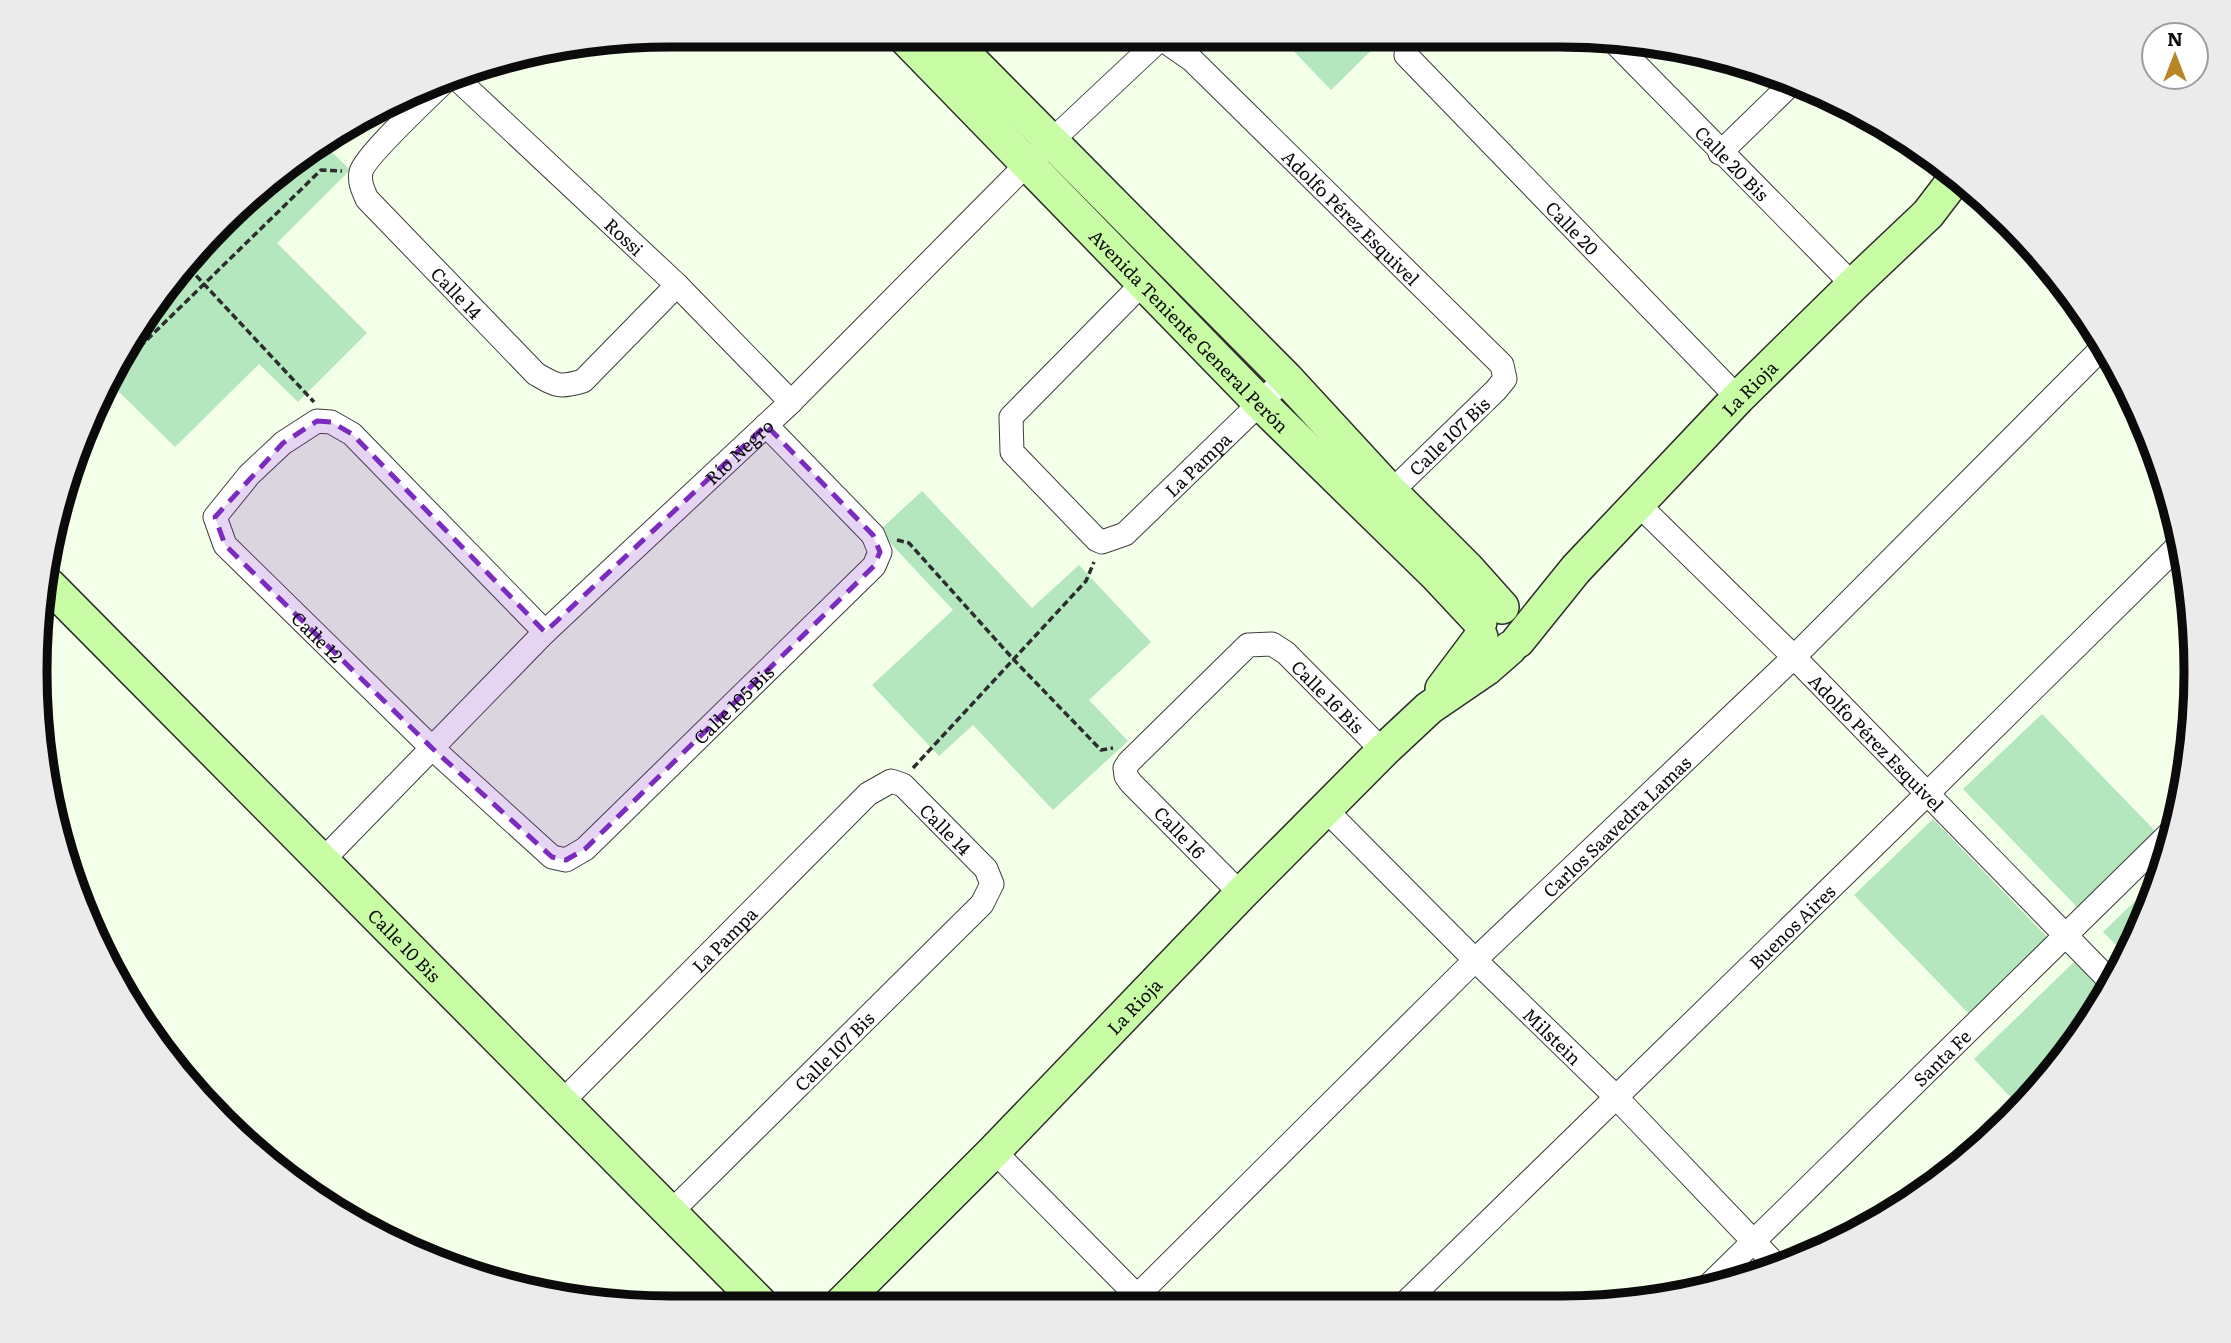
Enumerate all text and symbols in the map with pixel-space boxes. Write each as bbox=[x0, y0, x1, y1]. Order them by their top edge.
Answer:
north arrow bbox=[2140, 21, 2210, 91]
text: N bbox=[2167, 24, 2183, 52]
street label: Calle 20 Bis bbox=[1689, 119, 1776, 206]
street label: Adolfo Pérez Esquivel bbox=[1277, 143, 1426, 291]
street label: Calle 20 bbox=[1540, 194, 1606, 261]
street label: Rossi bbox=[599, 211, 650, 261]
street label: Avenida Teniente General Perón bbox=[1084, 223, 1296, 438]
street label: Calle 14 bbox=[425, 260, 489, 325]
street label: La Rioja bbox=[1715, 353, 1783, 422]
street label: Calle 107 Bis bbox=[1402, 390, 1496, 482]
street label: Río Negro bbox=[698, 412, 779, 490]
street label: La Pampa bbox=[1158, 425, 1237, 503]
street label: Calle 12 bbox=[286, 604, 350, 668]
street label: Calle 16 Bis bbox=[1286, 653, 1371, 739]
street label: Calle 105 Bis bbox=[686, 658, 779, 750]
street label: Adolfo Pérez Esquivel bbox=[1803, 667, 1951, 817]
street label: Carlos Saavedra Lamas bbox=[1536, 749, 1696, 903]
street label: Calle 14 bbox=[914, 797, 978, 861]
street label: Calle 16 bbox=[1148, 800, 1212, 865]
street label: Buenos Aires bbox=[1742, 878, 1841, 975]
street label: La Pampa bbox=[685, 900, 763, 978]
street label: Calle 10 Bis bbox=[362, 902, 448, 988]
street label: La Rioja bbox=[1100, 971, 1168, 1040]
street label: Milstein bbox=[1518, 1001, 1588, 1071]
street label: Calle 107 Bis bbox=[788, 1005, 880, 1097]
street label: Santa Fe bbox=[1906, 1023, 1976, 1092]

